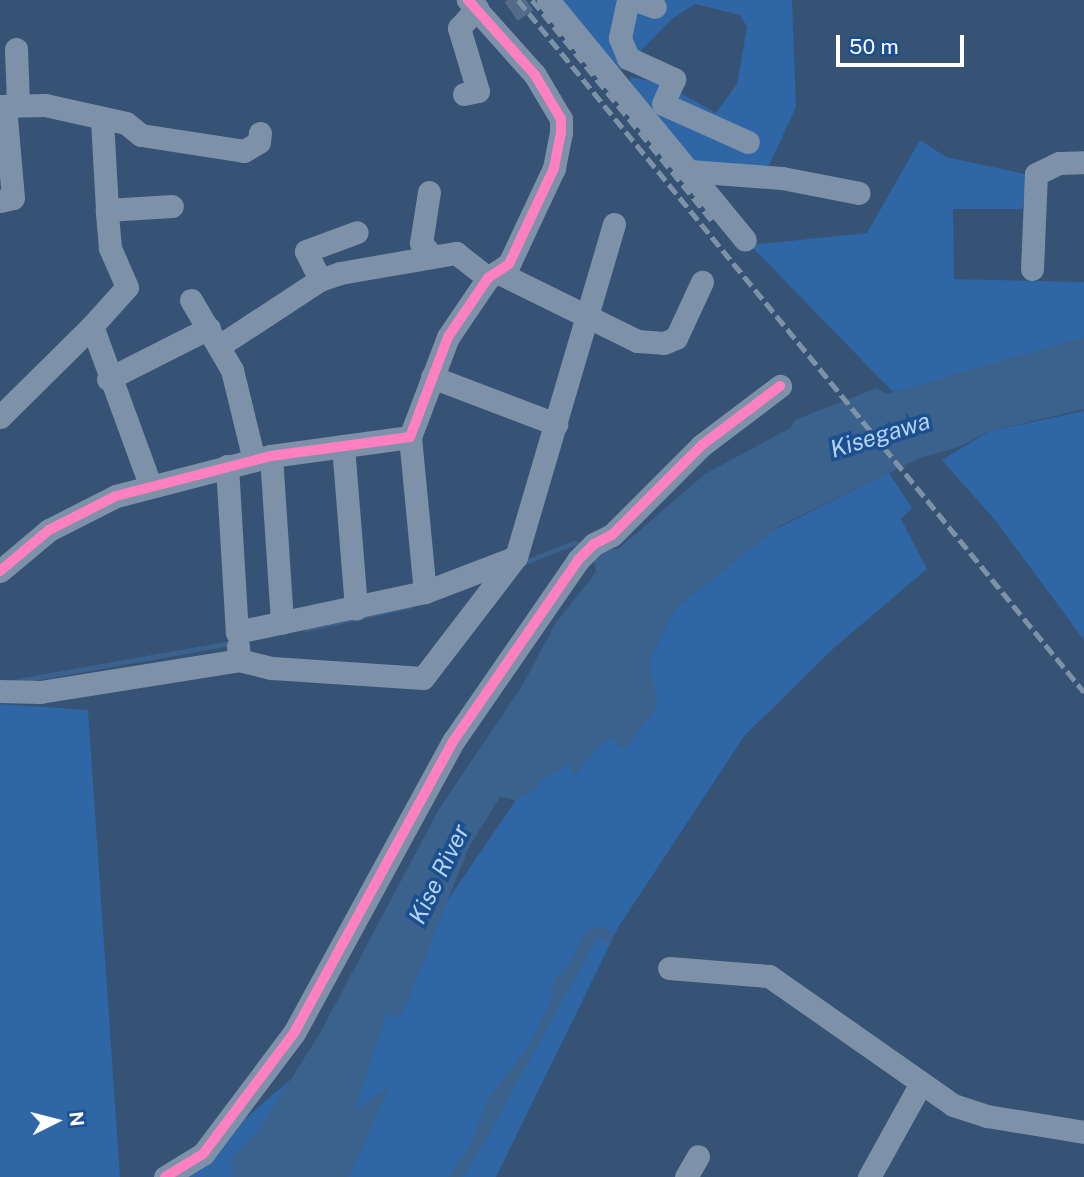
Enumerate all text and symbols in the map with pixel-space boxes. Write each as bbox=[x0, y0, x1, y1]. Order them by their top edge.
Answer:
scale bar bbox=[839, 21, 967, 65]
text: 50 m bbox=[849, 34, 899, 59]
water label: Kisegawa bbox=[827, 406, 933, 464]
water label: Kise River bbox=[403, 820, 475, 928]
north arrow bbox=[21, 1086, 91, 1156]
text: N bbox=[65, 1110, 89, 1127]

